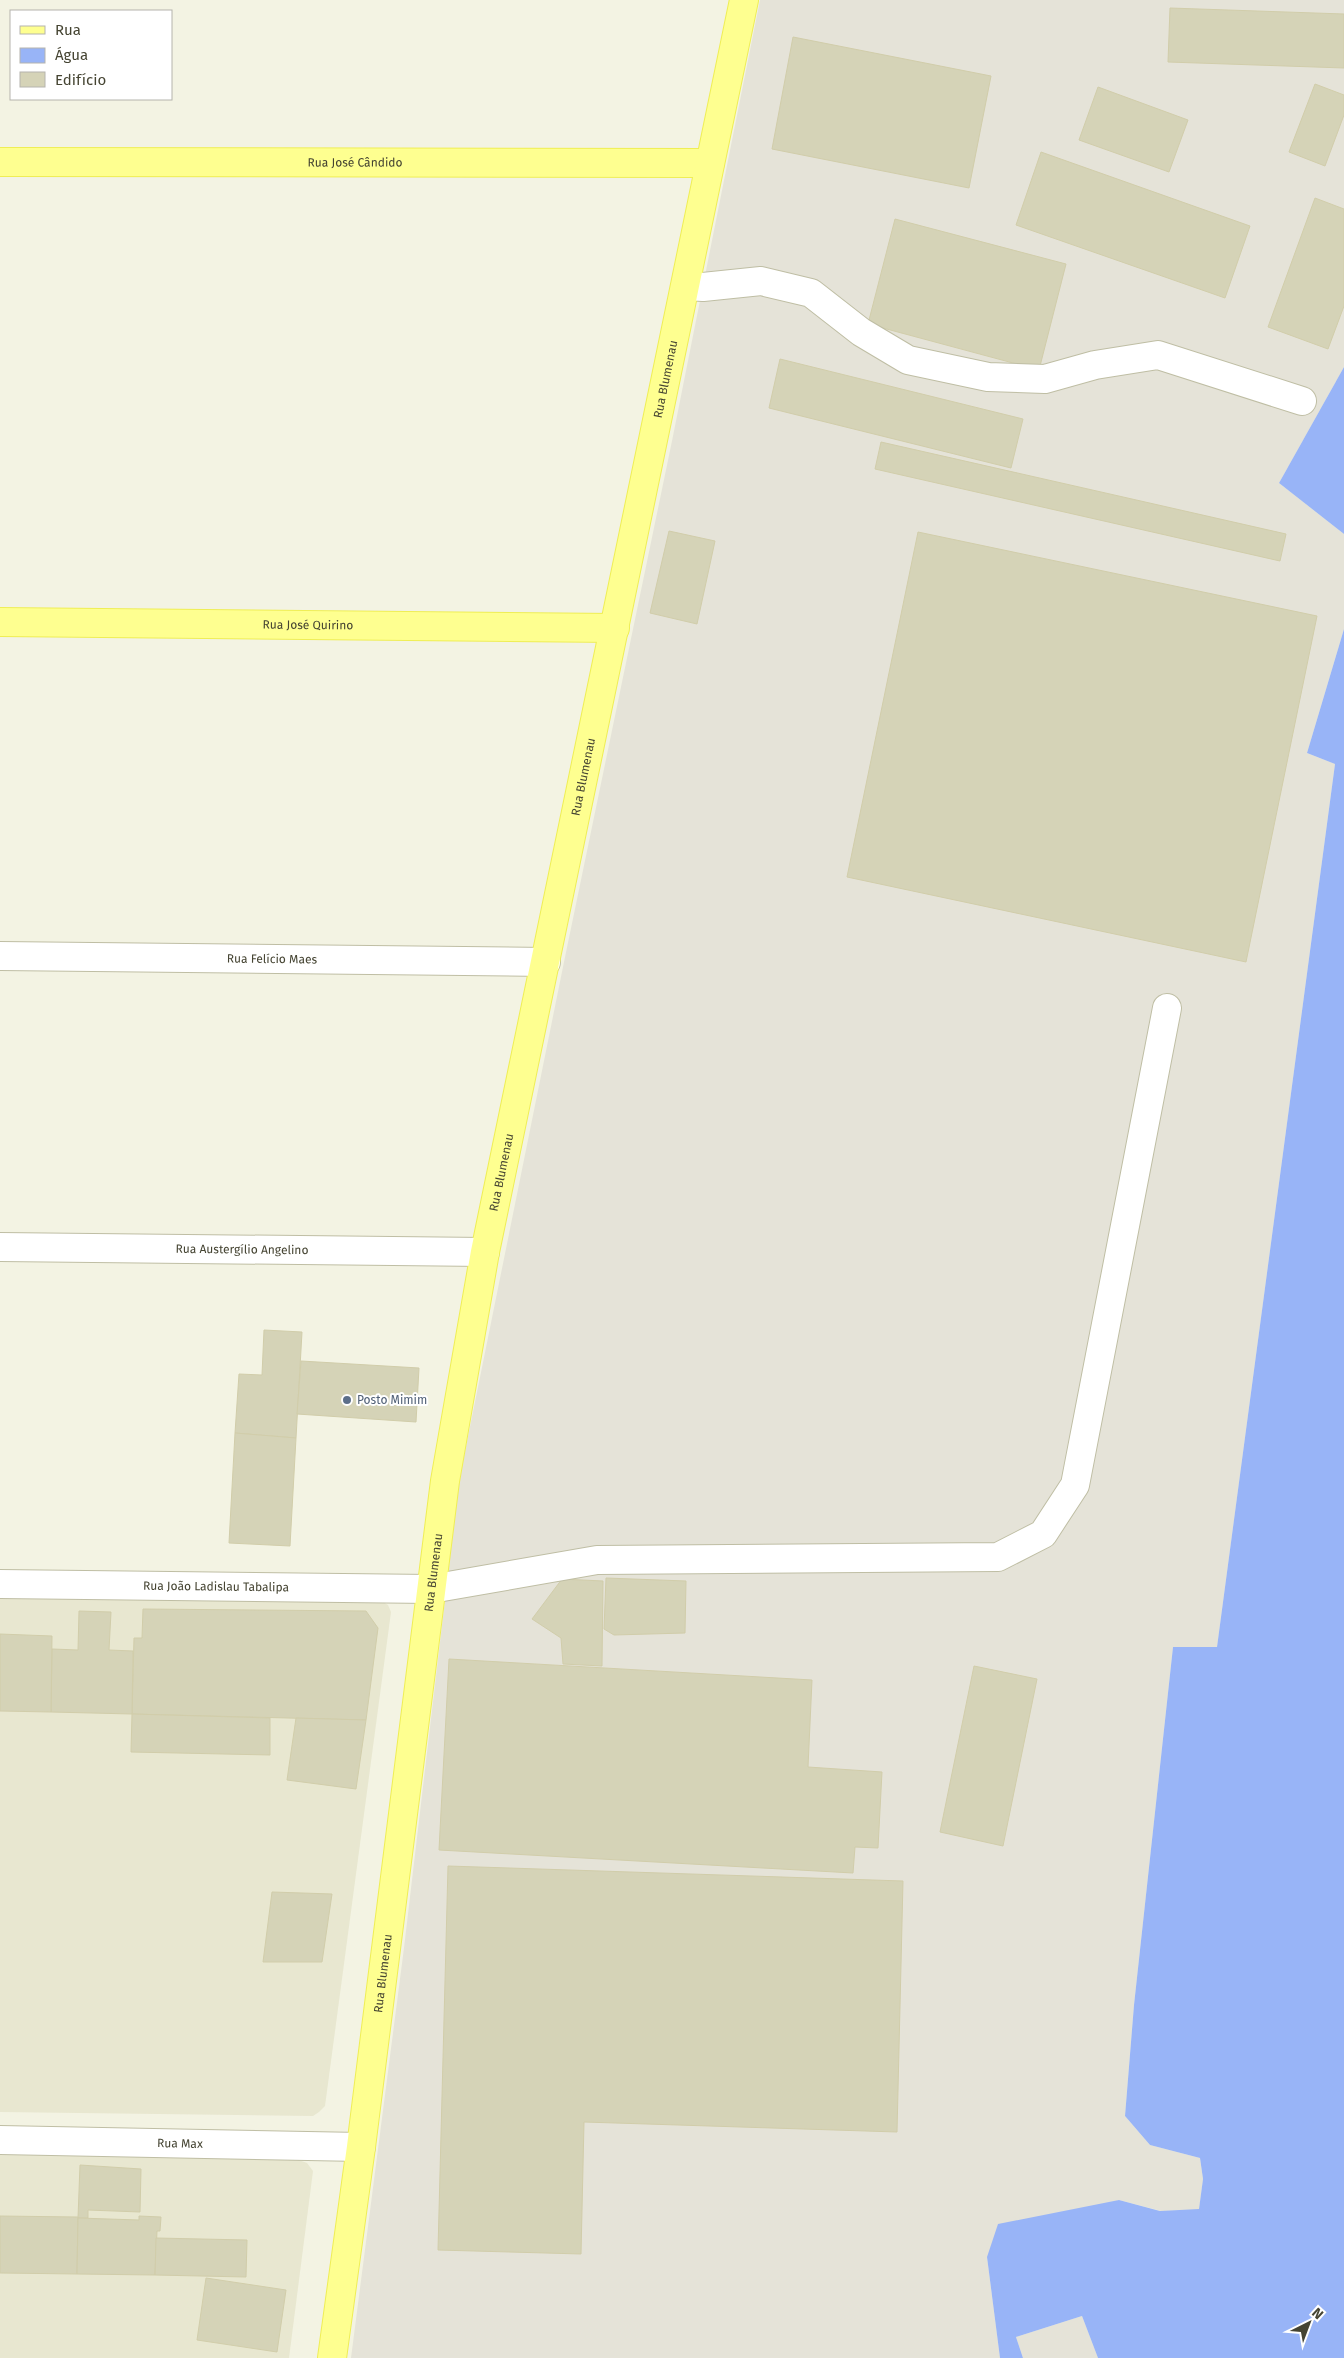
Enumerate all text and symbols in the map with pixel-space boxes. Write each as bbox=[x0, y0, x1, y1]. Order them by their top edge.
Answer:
legend bbox=[10, 10, 172, 100]
text: Rua bbox=[55, 21, 81, 39]
text: Água bbox=[55, 46, 88, 64]
text: Edifício bbox=[55, 71, 106, 89]
street label: Rua José Cândido bbox=[308, 155, 402, 170]
street label: Rua Blumenau bbox=[651, 339, 680, 419]
street label: Rua José Quirino bbox=[263, 618, 353, 632]
street label: Rua Blumenau bbox=[568, 737, 598, 817]
street label: Rua Felício Maes bbox=[227, 951, 318, 966]
street label: Rua Blumenau bbox=[487, 1132, 516, 1213]
street label: Rua Austergílio Angelino bbox=[175, 1242, 309, 1257]
place label: Posto Mimim bbox=[357, 1393, 427, 1407]
marker: Posto Mimim bbox=[341, 1394, 353, 1406]
street label: Rua Blumenau bbox=[422, 1532, 445, 1613]
street label: Rua João Ladislau Tabalipa bbox=[143, 1579, 289, 1594]
street label: Rua Blumenau bbox=[371, 1933, 395, 2014]
street label: Rua Max bbox=[157, 2136, 203, 2151]
north arrow bbox=[1284, 2298, 1334, 2348]
text: N bbox=[1308, 2304, 1327, 2323]

